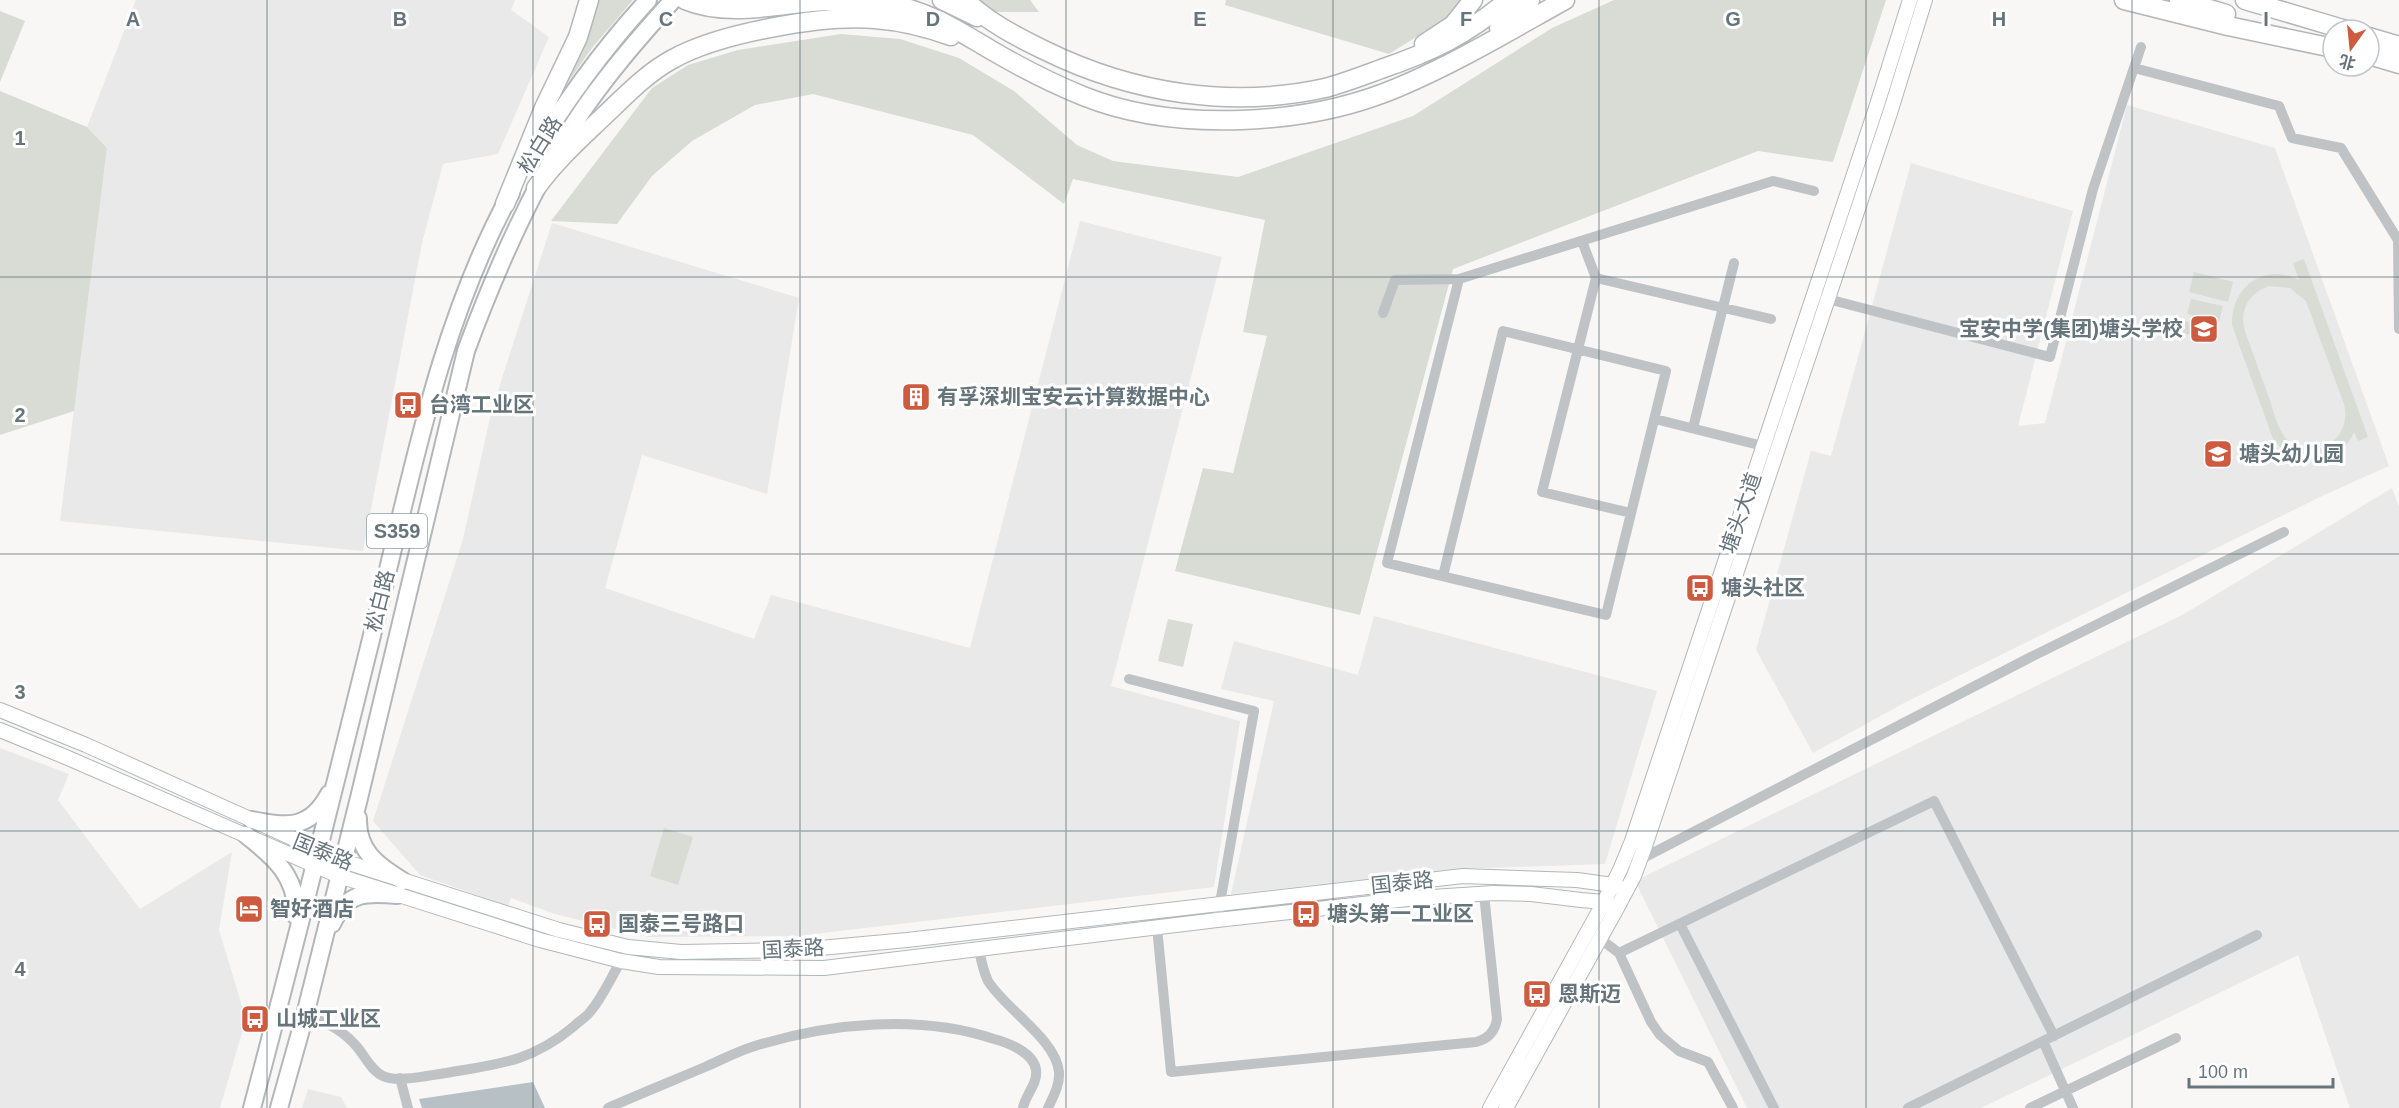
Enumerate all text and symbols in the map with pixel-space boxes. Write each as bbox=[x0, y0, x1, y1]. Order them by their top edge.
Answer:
text: A bbox=[126, 8, 140, 30]
text: B bbox=[393, 8, 407, 30]
text: C bbox=[659, 8, 673, 30]
text: D bbox=[926, 8, 940, 30]
text: E bbox=[1193, 8, 1207, 30]
text: F bbox=[1460, 8, 1472, 30]
text: G bbox=[1725, 8, 1741, 30]
text: H bbox=[1992, 8, 2006, 30]
text: I bbox=[2263, 8, 2269, 30]
north arrow bbox=[2321, 18, 2381, 78]
text: 北 bbox=[2337, 52, 2357, 72]
street label: 松白路 bbox=[513, 112, 566, 178]
text: 1 bbox=[14, 127, 26, 149]
school or university icon: 宝安中学(集团)塘头学校 bbox=[2188, 313, 2220, 345]
place label: 宝安中学(集团)塘头学校 bbox=[1959, 317, 2183, 340]
building icon: 有孚深圳宝安云计算数据中心 bbox=[900, 381, 932, 413]
place label: 有孚深圳宝安云计算数据中心 bbox=[937, 385, 1210, 408]
bus stop icon: 台湾工业区 bbox=[392, 389, 424, 421]
place label: 台湾工业区 bbox=[429, 393, 534, 416]
text: 2 bbox=[14, 404, 26, 426]
school or university icon: 塘头幼儿园 bbox=[2202, 438, 2234, 470]
place label: 塘头幼儿园 bbox=[2239, 442, 2344, 465]
street label: 塘头大道 bbox=[1716, 469, 1765, 556]
road number: S359 bbox=[367, 514, 427, 548]
street label: 松白路 bbox=[361, 568, 398, 634]
bus stop icon: 塘头社区 bbox=[1684, 572, 1716, 604]
place label: 塘头社区 bbox=[1721, 576, 1805, 599]
text: 3 bbox=[14, 681, 26, 703]
street label: 国泰路 bbox=[290, 829, 357, 874]
street label: 国泰路 bbox=[1369, 868, 1434, 897]
hotel icon: 智好酒店 bbox=[233, 893, 265, 925]
place label: 智好酒店 bbox=[270, 897, 354, 920]
bus stop icon: 塘头第一工业区 bbox=[1290, 898, 1322, 930]
place label: 塘头第一工业区 bbox=[1327, 902, 1474, 925]
bus stop icon: 国泰三号路口 bbox=[581, 908, 613, 940]
place label: 国泰三号路口 bbox=[618, 912, 744, 935]
street label: 国泰路 bbox=[761, 935, 825, 962]
text: 4 bbox=[14, 958, 26, 980]
bus stop icon: 恩斯迈 bbox=[1521, 978, 1553, 1010]
place label: 恩斯迈 bbox=[1558, 982, 1621, 1005]
bus stop icon: 山城工业区 bbox=[239, 1003, 271, 1035]
place label: 山城工业区 bbox=[276, 1007, 381, 1030]
scale bar bbox=[2189, 1051, 2333, 1089]
text: 100 m bbox=[2198, 1062, 2248, 1082]

